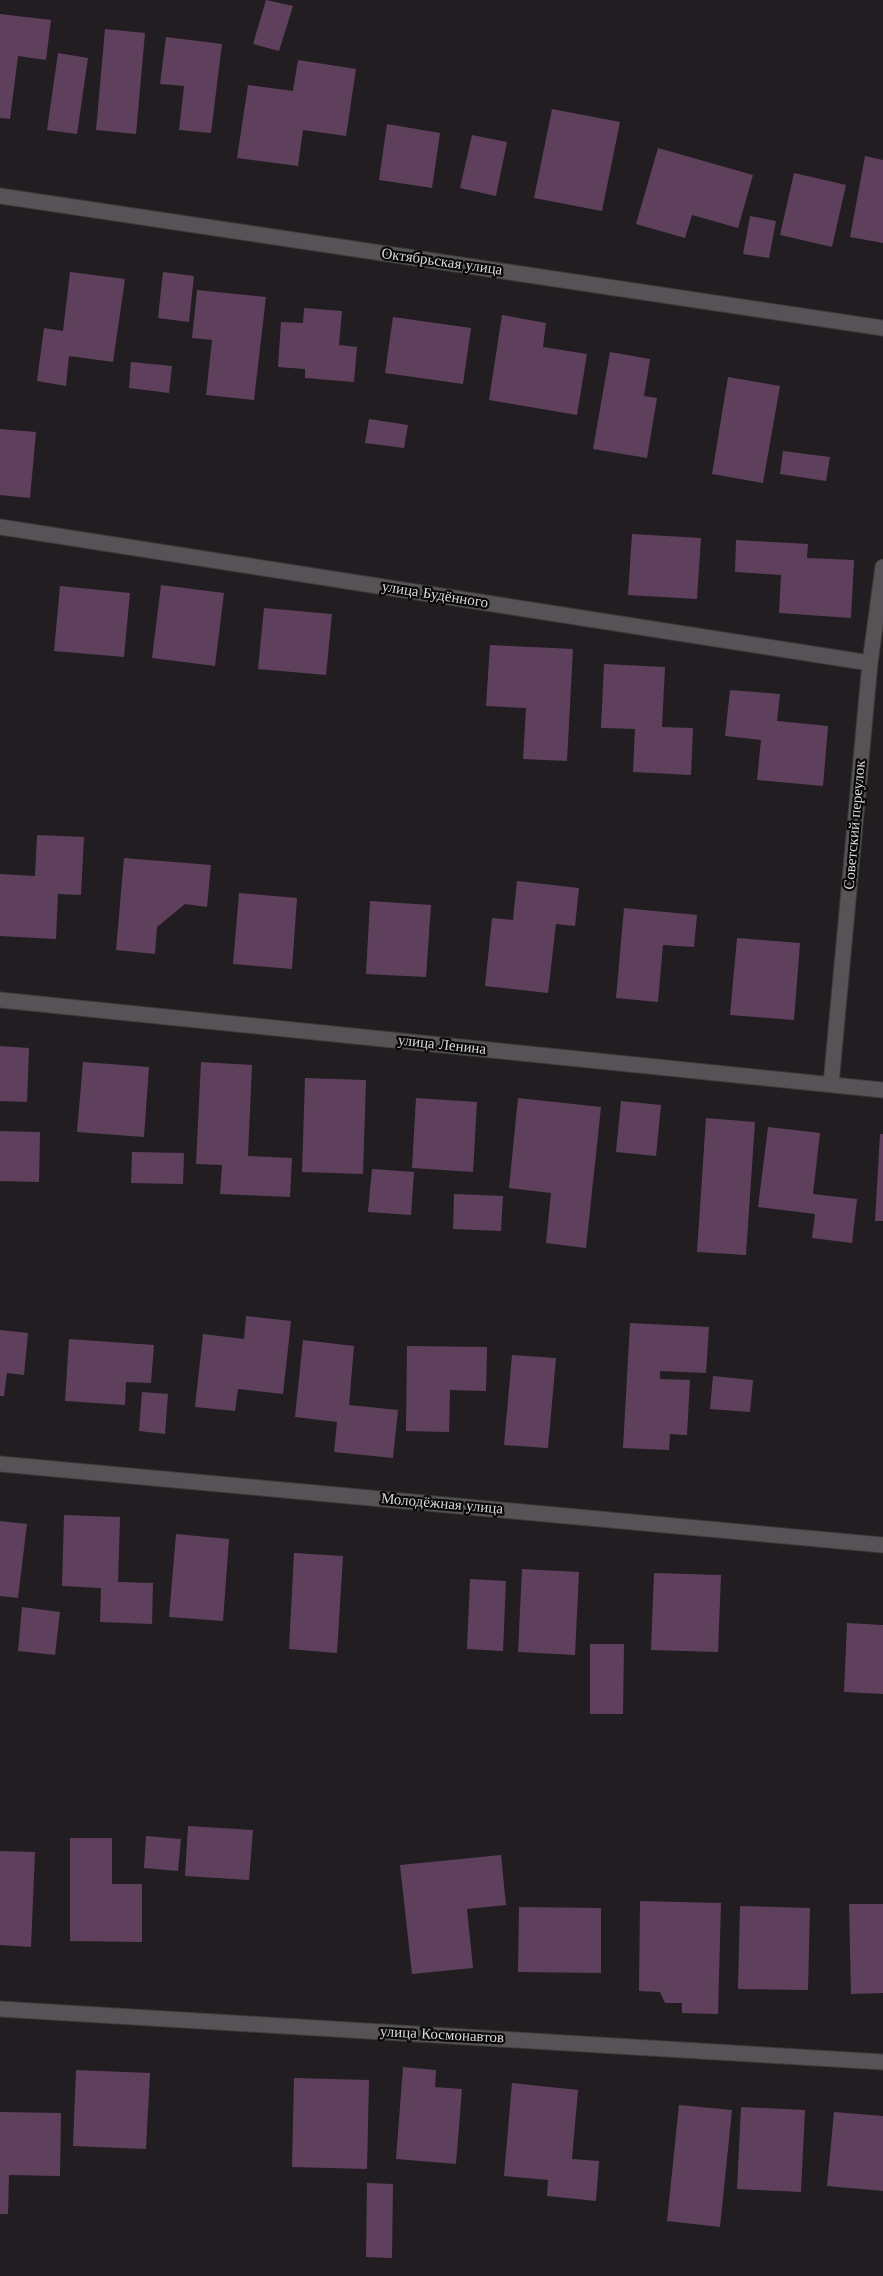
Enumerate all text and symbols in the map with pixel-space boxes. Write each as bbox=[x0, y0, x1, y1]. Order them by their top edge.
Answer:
street label: Октябрьская улица bbox=[380, 245, 504, 279]
street label: улица Будённого bbox=[381, 578, 489, 612]
street label: Советский переулок bbox=[840, 760, 870, 890]
street label: улица Ленина bbox=[397, 1031, 487, 1059]
street label: Молодёжная улица bbox=[380, 1490, 504, 1518]
street label: улица Космонавтов bbox=[379, 2023, 505, 2047]

